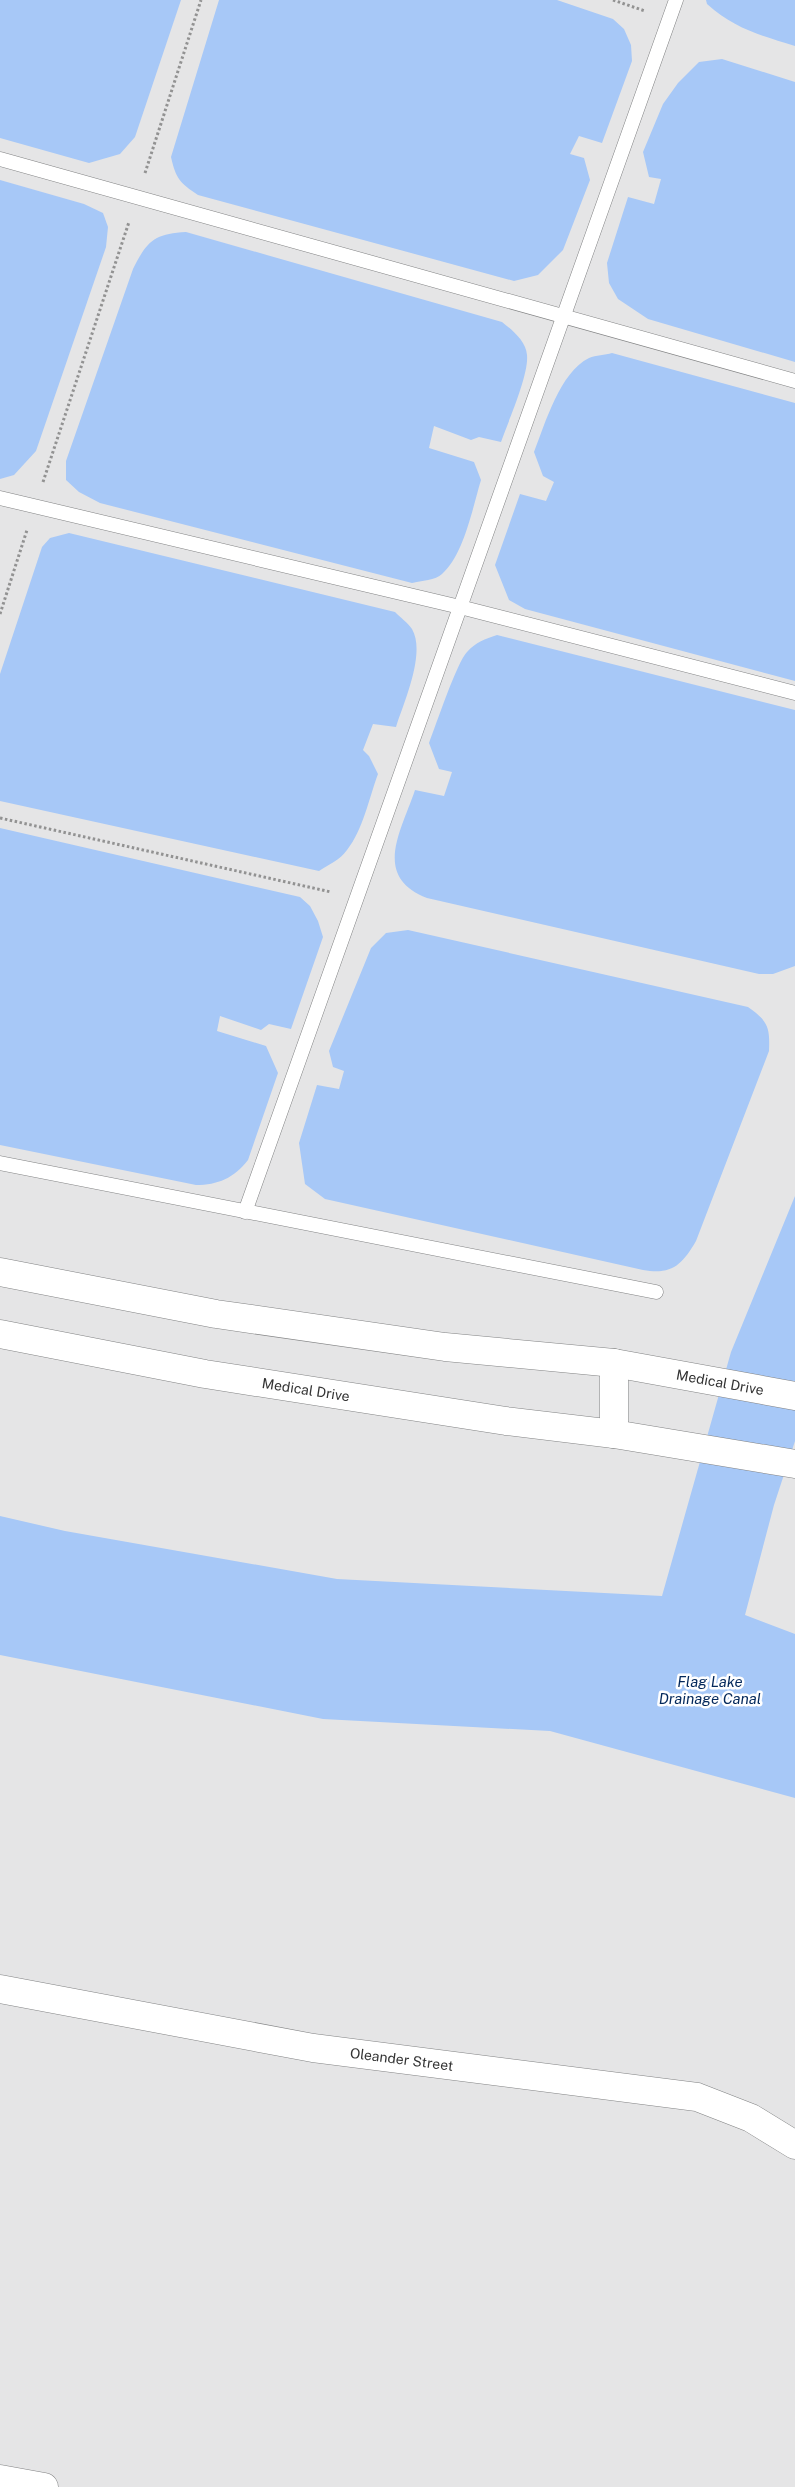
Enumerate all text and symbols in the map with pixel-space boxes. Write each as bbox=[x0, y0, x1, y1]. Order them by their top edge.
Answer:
street label: Medical Drive bbox=[675, 1367, 765, 1398]
street label: Medical Drive bbox=[261, 1375, 351, 1405]
water label: Flag Lake Drainage Canal bbox=[659, 1673, 761, 1707]
street label: Oleander Street bbox=[349, 2045, 454, 2074]

